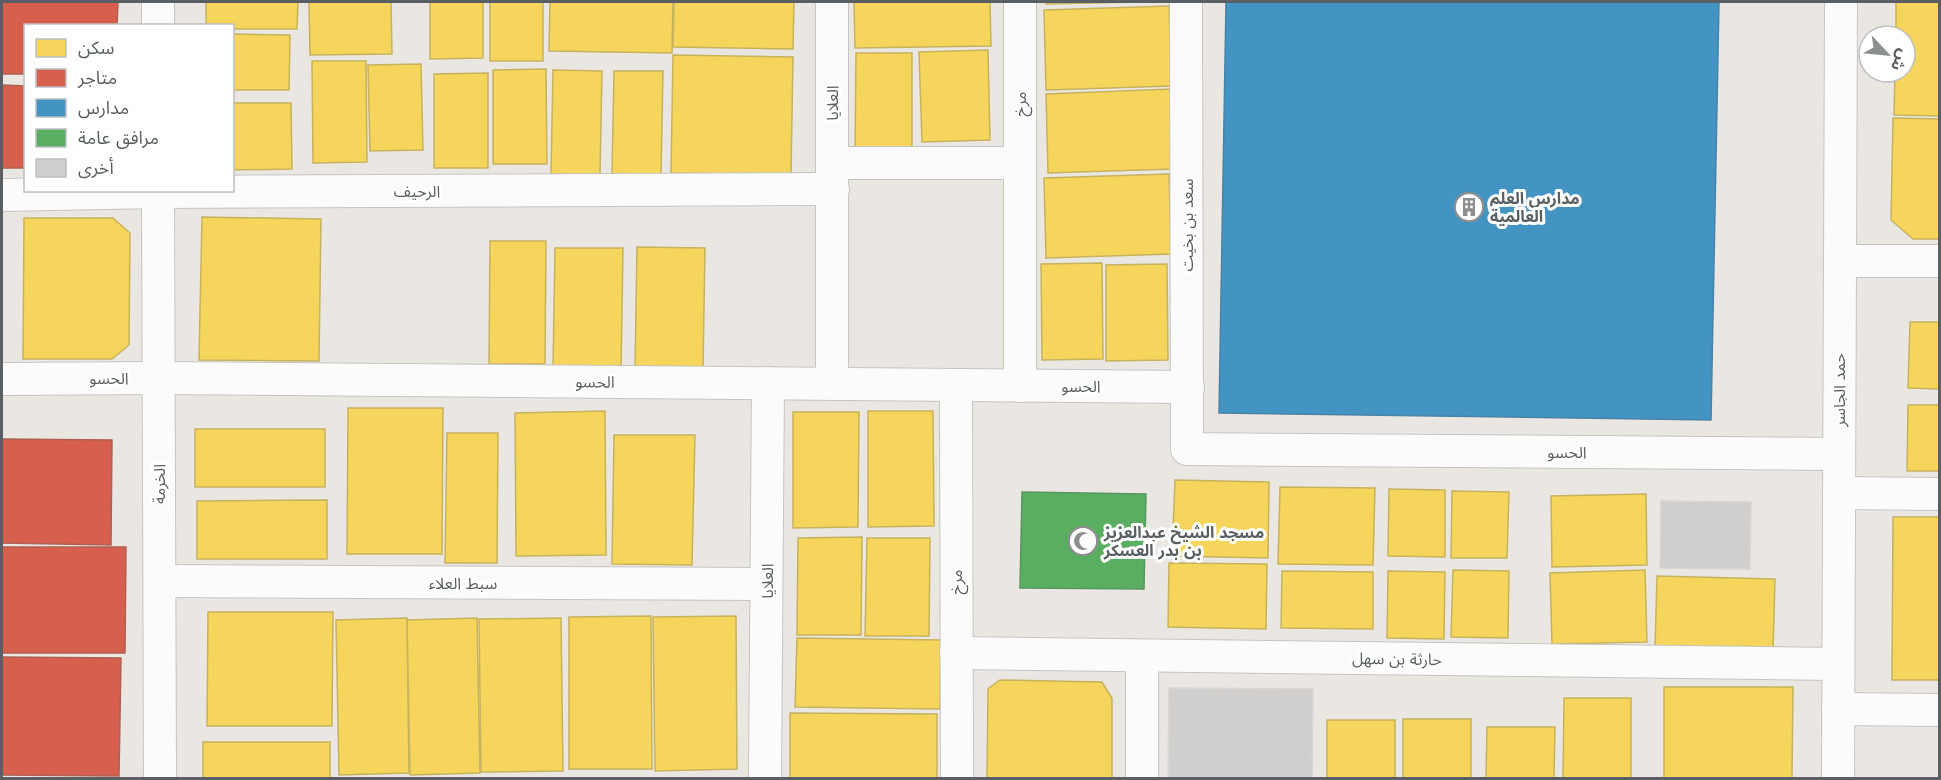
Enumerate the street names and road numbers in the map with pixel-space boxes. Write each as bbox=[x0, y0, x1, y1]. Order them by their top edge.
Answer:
street label: العلايا bbox=[821, 85, 844, 121]
street label: مرخ bbox=[1009, 92, 1033, 116]
street label: سعد بن بخيت bbox=[1176, 179, 1199, 271]
street label: الرحيف bbox=[394, 180, 440, 203]
street label: حمد الجاسر bbox=[1828, 353, 1851, 428]
street label: الحسو bbox=[89, 367, 129, 390]
street label: الحسو bbox=[575, 370, 615, 394]
street label: الحسو bbox=[1061, 375, 1101, 398]
street label: الحسو bbox=[1547, 441, 1587, 464]
street label: الخرمة bbox=[148, 464, 171, 504]
street label: العلايا bbox=[756, 563, 779, 599]
street label: مرخ bbox=[945, 570, 969, 594]
street label: سبط العلاء bbox=[429, 572, 497, 595]
street label: حارثة بن سهل bbox=[1352, 647, 1442, 671]

